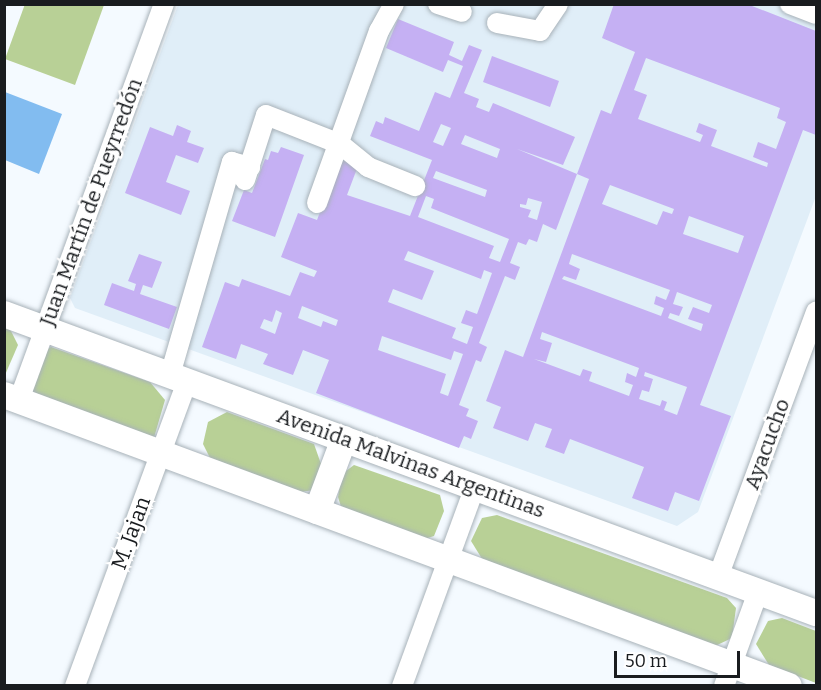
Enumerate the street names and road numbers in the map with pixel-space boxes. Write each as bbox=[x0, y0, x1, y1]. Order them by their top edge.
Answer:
street label: Juan Martín de Pueyrredón bbox=[34, 75, 148, 329]
street label: Ayacucho bbox=[739, 395, 795, 493]
street label: Avenida Malvinas Argentinas bbox=[274, 403, 548, 523]
street label: M. Jajan bbox=[106, 493, 156, 573]

